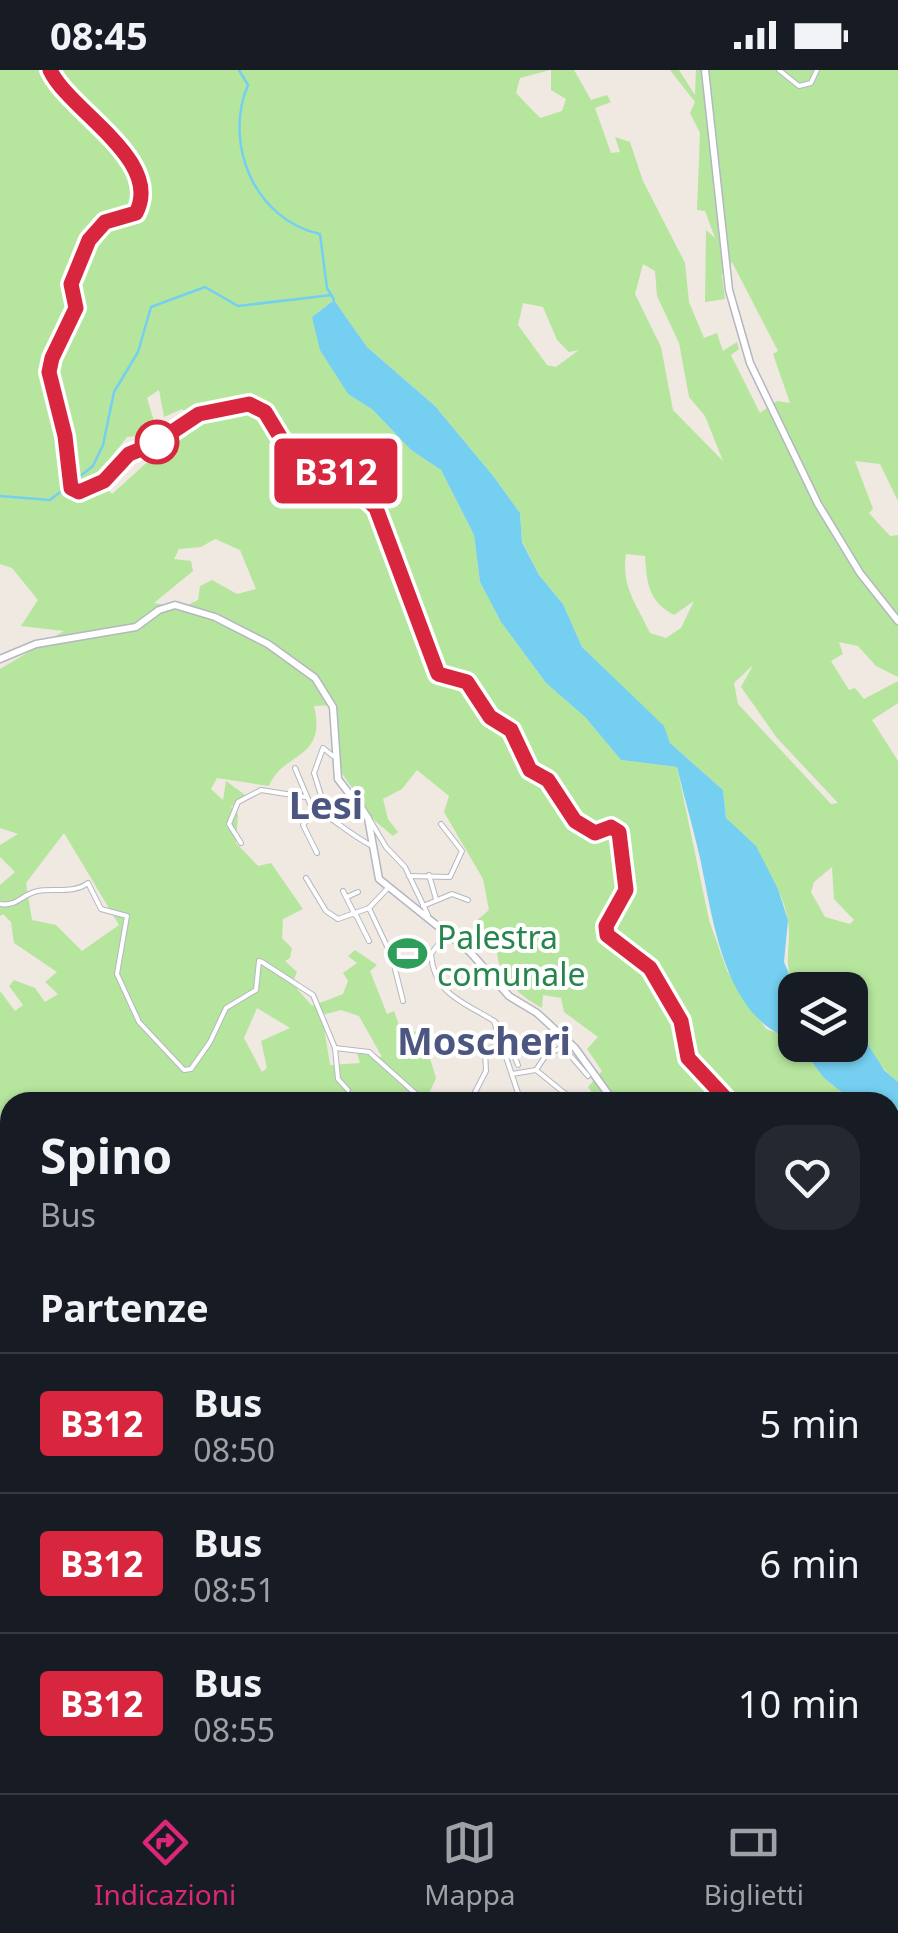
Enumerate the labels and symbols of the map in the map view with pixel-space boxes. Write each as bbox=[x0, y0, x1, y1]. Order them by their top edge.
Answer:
unlabelled marker bbox=[136, 421, 178, 463]
line badge: B312 bbox=[266, 438, 406, 504]
district label: Lesi bbox=[289, 778, 363, 830]
place label: Palestra comunale bbox=[437, 915, 585, 995]
sports icon: Palestra comunale bbox=[386, 933, 428, 975]
district label: Moscheri bbox=[397, 1014, 571, 1066]

